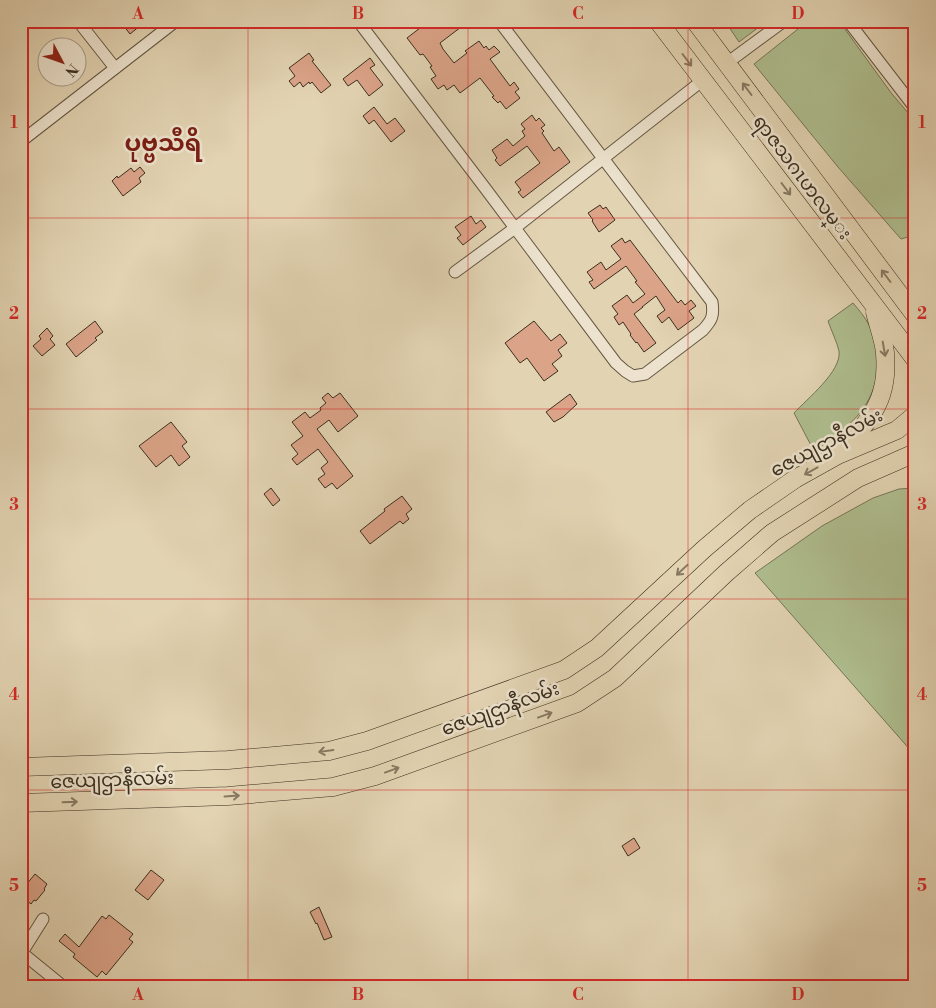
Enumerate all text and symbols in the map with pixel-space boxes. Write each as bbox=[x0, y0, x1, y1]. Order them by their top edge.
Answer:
text: A bbox=[131, 4, 144, 24]
text: B bbox=[352, 4, 364, 24]
text: C bbox=[572, 4, 584, 24]
text: D bbox=[792, 4, 805, 24]
north arrow bbox=[38, 38, 88, 88]
one-way arrow bbox=[682, 53, 693, 66]
text: N bbox=[61, 60, 81, 80]
one-way arrow bbox=[741, 83, 752, 96]
street label: ရာဇသဂၤဟလမ္း bbox=[745, 111, 857, 246]
text: 1 bbox=[10, 113, 18, 133]
text: 1 bbox=[918, 113, 926, 133]
district label: ပုဗ္ဗသီရိ bbox=[124, 127, 203, 163]
one-way arrow bbox=[781, 182, 791, 196]
one-way arrow bbox=[880, 270, 891, 283]
text: 2 bbox=[9, 304, 19, 324]
text: 2 bbox=[917, 304, 927, 324]
one-way arrow bbox=[879, 341, 889, 357]
street label: ဇေယျဌာနီလမ်း bbox=[765, 401, 888, 485]
one-way arrow bbox=[804, 466, 818, 476]
text: 3 bbox=[9, 495, 19, 515]
text: 3 bbox=[917, 495, 927, 515]
one-way arrow bbox=[676, 564, 689, 575]
street label: ဇေယျဌာနီလမ်း bbox=[437, 674, 564, 744]
text: 4 bbox=[9, 685, 20, 705]
text: 4 bbox=[917, 685, 928, 705]
one-way arrow bbox=[536, 710, 552, 719]
one-way arrow bbox=[318, 746, 334, 756]
street label: ဇေယျဌာနီလမ်း bbox=[50, 763, 174, 797]
one-way arrow bbox=[384, 765, 399, 774]
one-way arrow bbox=[224, 791, 240, 800]
one-way arrow bbox=[62, 797, 78, 806]
text: 5 bbox=[9, 876, 19, 896]
text: 5 bbox=[917, 876, 927, 896]
text: A bbox=[131, 985, 144, 1005]
text: B bbox=[352, 985, 364, 1005]
text: C bbox=[572, 985, 584, 1005]
text: D bbox=[792, 985, 805, 1005]

